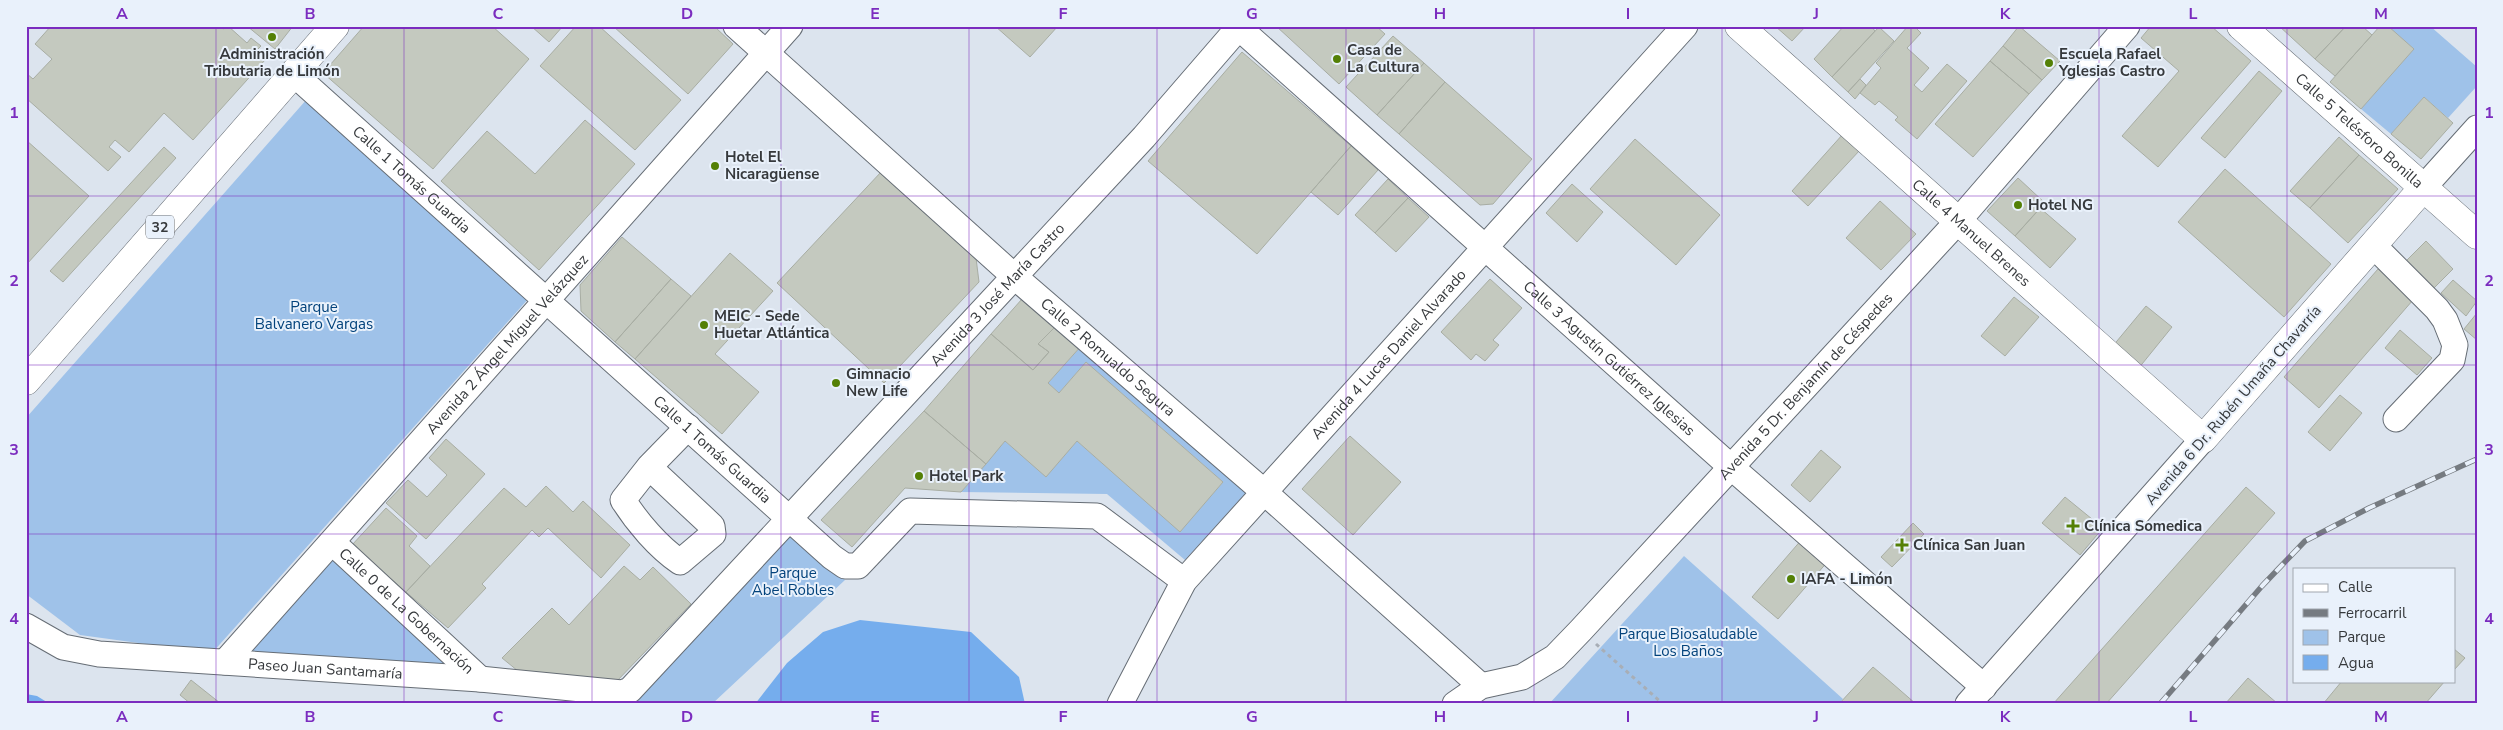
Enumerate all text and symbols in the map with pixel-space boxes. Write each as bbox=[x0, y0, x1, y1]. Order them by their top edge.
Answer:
text: A bbox=[116, 3, 128, 25]
text: B bbox=[304, 3, 316, 25]
text: C bbox=[493, 3, 504, 25]
text: D bbox=[681, 3, 693, 25]
text: E bbox=[870, 3, 880, 25]
text: F bbox=[1059, 3, 1068, 25]
text: G bbox=[1246, 3, 1258, 25]
text: H bbox=[1434, 3, 1446, 25]
text: I bbox=[1626, 3, 1630, 25]
text: J bbox=[1812, 3, 1819, 25]
text: K bbox=[2000, 3, 2012, 25]
text: L bbox=[2189, 3, 2198, 25]
text: M bbox=[2374, 3, 2388, 25]
marker: Administración Tributaria de Limón bbox=[266, 31, 278, 43]
place label: Casa de La Cultura bbox=[1347, 40, 1419, 77]
place label: Administración Tributaria de Limón bbox=[204, 44, 340, 81]
place label: Escuela Rafael Yglesias Castro bbox=[2058, 44, 2166, 81]
marker: Casa de La Cultura bbox=[1331, 53, 1343, 65]
marker: Escuela Rafael Yglesias Castro bbox=[2043, 57, 2055, 69]
street label: Calle 5 Telésforo Bonilla bbox=[2291, 69, 2428, 193]
text: 1 bbox=[9, 102, 19, 124]
text: 1 bbox=[2484, 102, 2494, 124]
street label: Calle 1 Tomás Guardia bbox=[348, 121, 475, 238]
place label: Hotel El Nicaragüense bbox=[725, 147, 819, 184]
marker: Hotel El Nicaragüense bbox=[709, 160, 721, 172]
street label: Calle 4 Manuel Brenes bbox=[1908, 175, 2035, 291]
place label: Hotel NG bbox=[2028, 195, 2093, 215]
marker: Hotel NG bbox=[2012, 199, 2024, 211]
road number: 32 bbox=[146, 216, 174, 238]
street label: Avenida 3 José María Castro bbox=[926, 219, 1069, 371]
street label: Avenida 2 Ángel Miguel Velázquez bbox=[422, 250, 593, 439]
street label: Avenida 4 Lucas Daniel Alvarado bbox=[1307, 265, 1471, 444]
text: 2 bbox=[9, 270, 19, 292]
text: 2 bbox=[2484, 270, 2494, 292]
street label: Calle 3 Agustín Gutiérrez Iglesias bbox=[1519, 276, 1699, 440]
street label: Avenida 5 Dr. Benjamín de Céspedes bbox=[1714, 288, 1897, 484]
street label: Calle 2 Romualdo Segura bbox=[1036, 293, 1179, 421]
park label: Parque Balvanero Vargas bbox=[255, 297, 373, 334]
street label: Avenida 6 Dr. Rubén Umaña Chavarría bbox=[2141, 301, 2325, 509]
place label: MEIC - Sede Huetar Atlántica bbox=[714, 306, 830, 343]
marker: MEIC - Sede Huetar Atlántica bbox=[698, 319, 710, 331]
place label: Gimnacio New Life bbox=[846, 364, 911, 401]
marker: Gimnacio New Life bbox=[830, 377, 842, 389]
street label: Calle 1 Tomás Guardia bbox=[649, 391, 776, 508]
text: 3 bbox=[9, 439, 19, 461]
text: 3 bbox=[2484, 439, 2494, 461]
place label: Hotel Park bbox=[929, 466, 1004, 486]
marker: Hotel Park bbox=[913, 470, 925, 482]
place label: Clínica Somedica bbox=[2084, 516, 2202, 536]
marker: Clínica Somedica bbox=[2066, 519, 2080, 533]
place label: Clínica San Juan bbox=[1913, 535, 2025, 555]
marker: Clínica San Juan bbox=[1895, 538, 1909, 552]
street label: Calle 0 de La Gobernación bbox=[335, 543, 478, 678]
park label: Parque Abel Robles bbox=[752, 563, 834, 600]
legend bbox=[2293, 568, 2456, 682]
place label: IAFA - Limón bbox=[1801, 569, 1893, 589]
marker: IAFA - Limón bbox=[1785, 573, 1797, 585]
text: Calle bbox=[2338, 577, 2373, 597]
text: Ferrocarril bbox=[2338, 603, 2407, 623]
text: 4 bbox=[9, 608, 19, 630]
text: 4 bbox=[2484, 608, 2494, 630]
park label: Parque Biosaludable Los Baños bbox=[1618, 624, 1758, 661]
text: Parque bbox=[2338, 627, 2386, 647]
text: Agua bbox=[2338, 653, 2374, 673]
street label: Paseo Juan Santamaría bbox=[247, 654, 403, 684]
text: A bbox=[116, 706, 128, 728]
text: B bbox=[304, 706, 316, 728]
text: C bbox=[493, 706, 504, 728]
text: D bbox=[681, 706, 693, 728]
text: E bbox=[870, 706, 880, 728]
text: F bbox=[1059, 706, 1068, 728]
text: G bbox=[1246, 706, 1258, 728]
text: H bbox=[1434, 706, 1446, 728]
text: I bbox=[1626, 706, 1630, 728]
text: J bbox=[1812, 706, 1819, 728]
text: K bbox=[2000, 706, 2012, 728]
text: L bbox=[2189, 706, 2198, 728]
text: M bbox=[2374, 706, 2388, 728]

